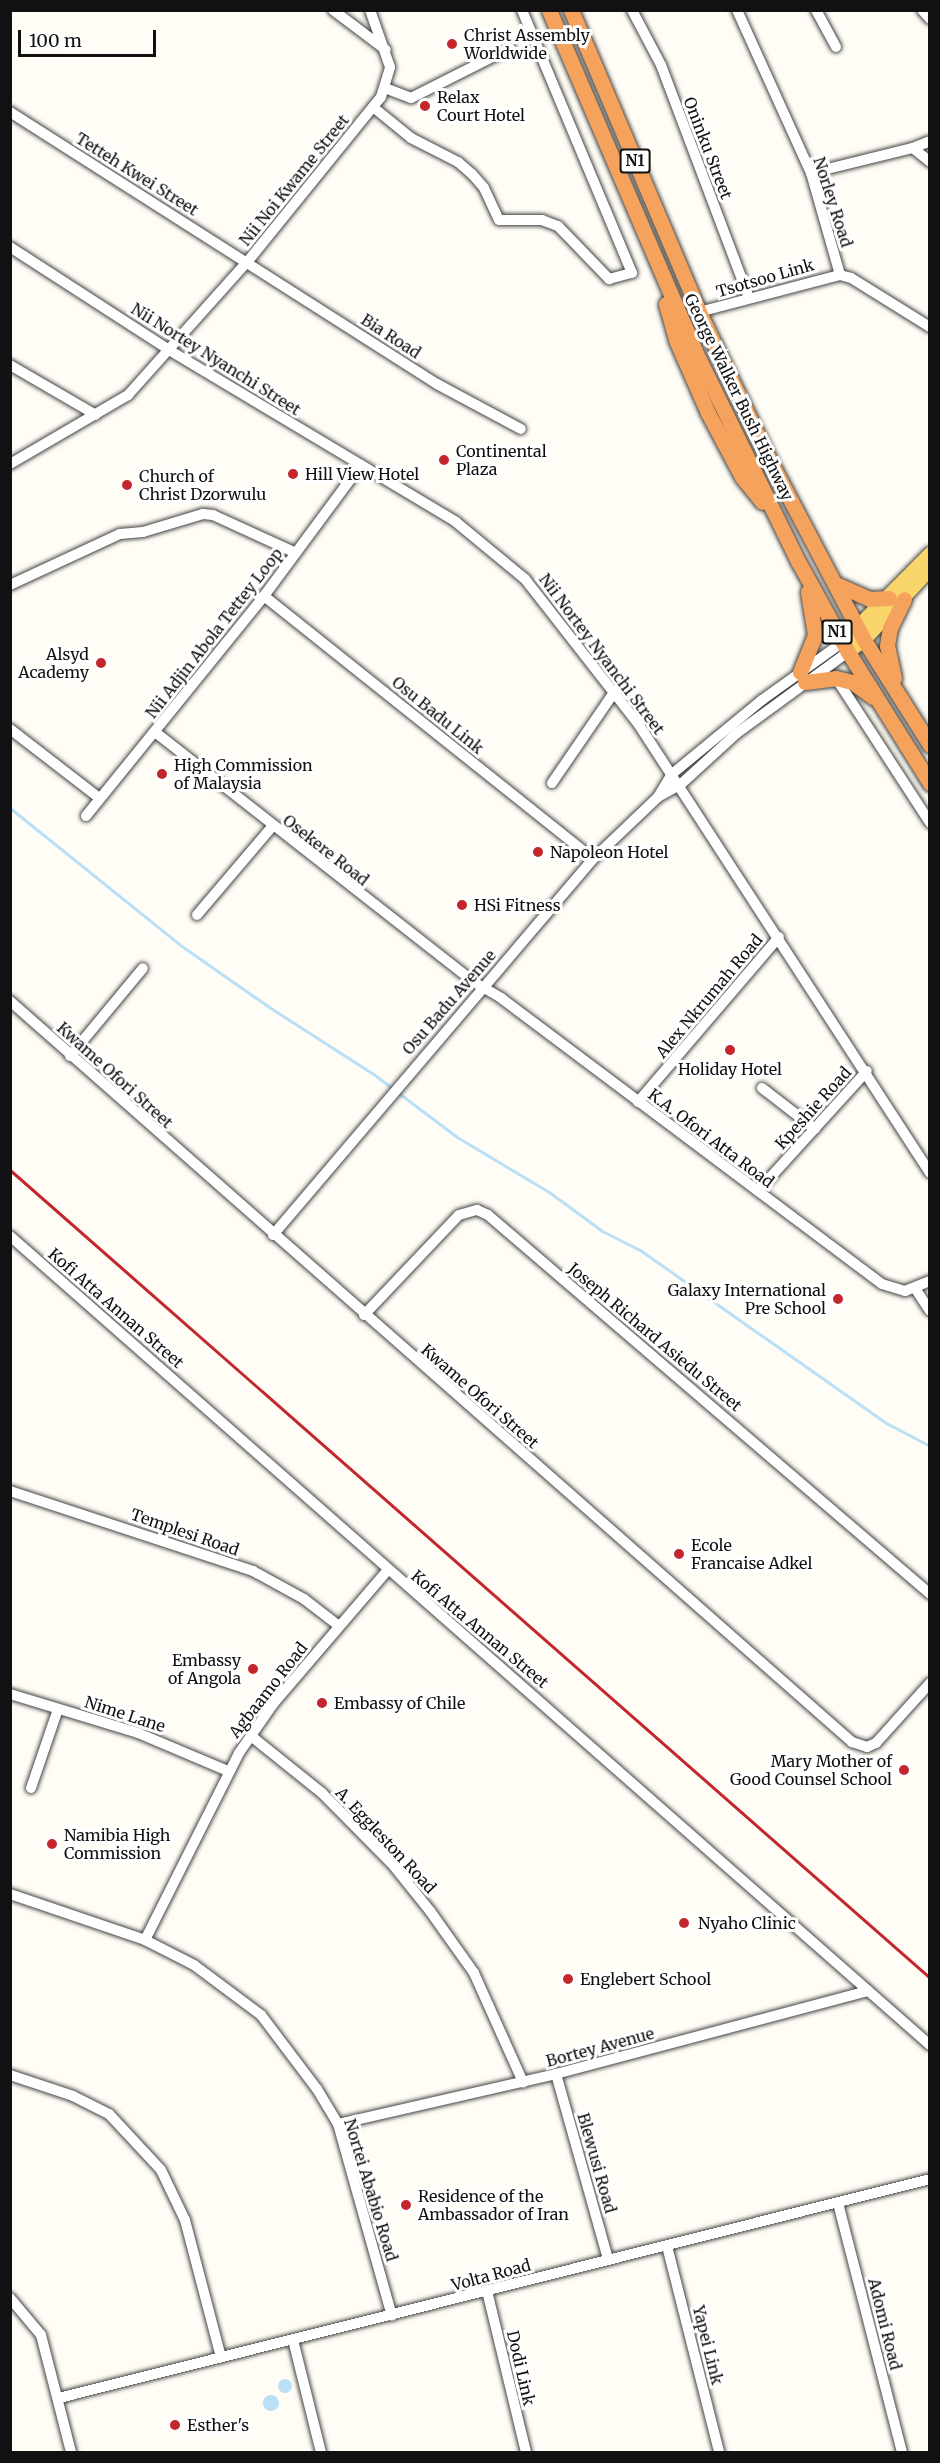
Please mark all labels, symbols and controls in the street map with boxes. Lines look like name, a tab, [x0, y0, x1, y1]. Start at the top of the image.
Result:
scale bar	[21, 18, 159, 56]
place label: Christ Assembly Worldwide	[464, 25, 590, 63]
text: 100 m	[29, 29, 82, 52]
marker: Christ Assembly Worldwide	[445, 37, 459, 51]
place label: Relax Court Hotel	[437, 87, 525, 125]
street label: Oninku Street	[680, 94, 736, 202]
marker: Relax Court Hotel	[418, 99, 432, 113]
street label: Nii Noi Kwame Street	[235, 111, 353, 249]
street label: Tetteh Kwei Street	[72, 129, 202, 219]
road number: N1	[618, 149, 652, 173]
street label: Norley Road	[809, 155, 857, 249]
street label: Tsotsoo Link	[714, 255, 816, 301]
street label: George Walker Bush Highway	[680, 290, 798, 504]
street label: Nii Nortey Nyanchi Street	[128, 299, 304, 419]
street label: Bia Road	[358, 310, 424, 362]
place label: Continental Plaza	[456, 441, 547, 479]
marker: Continental Plaza	[437, 453, 451, 467]
place label: Hill View Hotel	[305, 464, 419, 484]
place label: Church of Christ Dzorwulu	[139, 466, 266, 504]
marker: Hill View Hotel	[286, 467, 300, 481]
marker: Church of Christ Dzorwulu	[120, 478, 134, 492]
street label: Nii Adjin Abola Tettey Loop	[142, 544, 286, 722]
street label: Nii Nortey Nyanchi Street	[535, 570, 669, 738]
road number: N1	[820, 620, 854, 644]
place label: Alsyd Academy	[18, 644, 89, 682]
marker: Alsyd Academy	[94, 656, 108, 670]
street label: Osu Badu Link	[388, 672, 488, 758]
place label: High Commission of Malaysia	[174, 755, 313, 793]
marker: High Commission of Malaysia	[155, 767, 169, 781]
street label: Osekere Road	[279, 810, 373, 890]
place label: Napoleon Hotel	[550, 842, 668, 862]
marker: Napoleon Hotel	[531, 845, 545, 859]
place label: HSi Fitness	[474, 895, 560, 915]
marker: HSi Fitness	[455, 898, 469, 912]
street label: Alex Nkrumah Road	[652, 930, 766, 1062]
street label: Osu Badu Avenue	[398, 946, 500, 1058]
street label: Kwame Ofori Street	[53, 1018, 177, 1132]
marker: Holiday Hotel	[723, 1043, 737, 1057]
place label: Holiday Hotel	[678, 1059, 782, 1079]
street label: Kpeshie Road	[771, 1063, 855, 1153]
street label: K.A. Ofori Atta Road	[644, 1084, 778, 1192]
street label: Kofi Atta Annan Street	[44, 1244, 188, 1372]
street label: Joseph Richard Asiedu Street	[564, 1259, 746, 1415]
place label: Galaxy International Pre School	[668, 1280, 826, 1318]
marker: Galaxy International Pre School	[831, 1292, 845, 1306]
street label: Kwame Ofori Street	[417, 1340, 543, 1452]
street label: Templesi Road	[128, 1505, 242, 1559]
place label: Ecole Francaise Adkel	[691, 1535, 812, 1573]
marker: Ecole Francaise Adkel	[672, 1547, 686, 1561]
street label: Kofi Atta Annan Street	[408, 1566, 552, 1692]
street label: Agbaamo Road	[225, 1639, 311, 1741]
place label: Embassy of Angola	[168, 1650, 241, 1688]
marker: Embassy of Angola	[246, 1662, 260, 1676]
street label: Nime Lane	[82, 1692, 168, 1736]
place label: Embassy of Chile	[334, 1693, 465, 1713]
marker: Embassy of Chile	[315, 1696, 329, 1710]
place label: Mary Mother of Good Counsel School	[730, 1751, 892, 1789]
marker: Mary Mother of Good Counsel School	[897, 1763, 911, 1777]
street label: A. Eggleston Road	[332, 1783, 440, 1897]
place label: Namibia High Commission	[64, 1825, 170, 1863]
marker: Namibia High Commission	[45, 1837, 59, 1851]
place label: Nyaho Clinic	[698, 1913, 796, 1933]
marker: Nyaho Clinic	[675, 1914, 693, 1932]
place label: Englebert School	[580, 1969, 711, 1989]
marker: Englebert School	[561, 1972, 575, 1986]
street label: Bortey Avenue	[544, 2023, 656, 2071]
street label: Blewusi Road	[574, 2111, 620, 2215]
street label: Nortei Ababio Road	[340, 2116, 402, 2264]
place label: Residence of the Ambassador of Iran	[418, 2186, 569, 2224]
marker: Residence of the Ambassador of Iran	[399, 2198, 413, 2212]
street label: Volta Road	[449, 2255, 533, 2295]
street label: Adomi Road	[864, 2276, 906, 2372]
street label: Yapei Link	[689, 2303, 727, 2387]
street label: Dodi Link	[503, 2329, 539, 2407]
place label: Esther's	[187, 2415, 249, 2435]
marker: Esther's	[168, 2418, 182, 2432]

